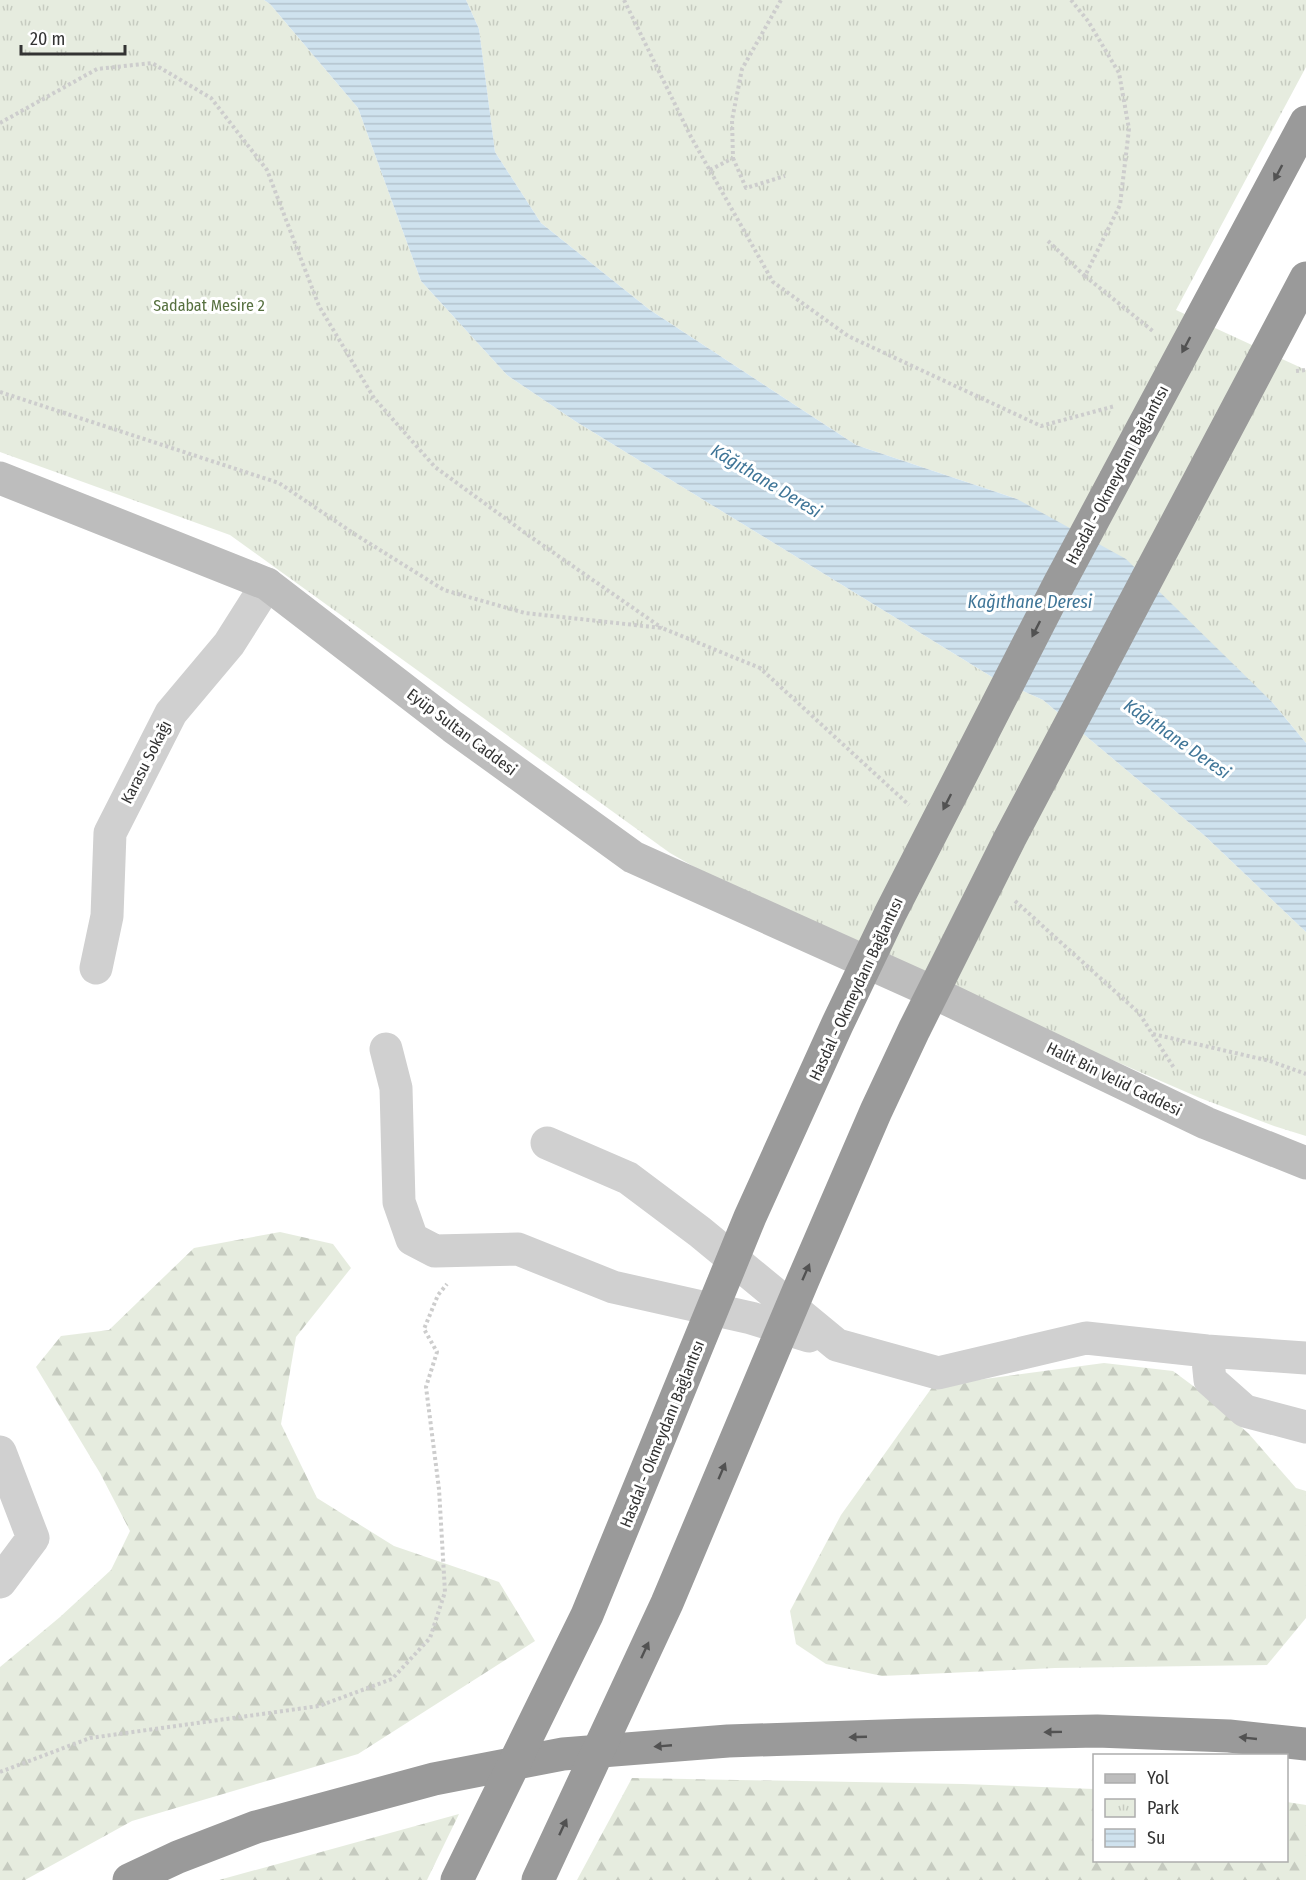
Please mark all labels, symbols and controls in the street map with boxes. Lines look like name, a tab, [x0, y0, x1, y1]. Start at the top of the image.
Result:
scale bar	[21, 18, 124, 56]
text: 20 m	[30, 28, 65, 50]
one-way arrow	[1273, 165, 1283, 182]
park label: Sadabat Mesire 2	[153, 296, 265, 315]
one-way arrow	[1181, 337, 1191, 354]
street label: Hasdal - Okmeydanı Bağlantısı	[1062, 382, 1172, 568]
water label: Kâğıthane Deresi	[707, 439, 826, 523]
water label: Kağıthane Deresi	[968, 591, 1093, 613]
one-way arrow	[1031, 621, 1041, 638]
street label: Eyüp Sultan Caddesi	[403, 685, 521, 779]
water label: Kâğıthane Deresi	[1120, 694, 1235, 784]
street label: Karasu Sokağı	[117, 717, 175, 807]
one-way arrow	[942, 794, 952, 811]
street label: Hasdal - Okmeydanı Bağlantısı	[805, 894, 907, 1084]
street label: Halit Bin Velid Caddesi	[1044, 1038, 1184, 1120]
one-way arrow	[802, 1263, 811, 1281]
street label: Hasdal - Okmeydanı Bağlantısı	[616, 1338, 708, 1530]
one-way arrow	[718, 1462, 727, 1480]
one-way arrow	[640, 1641, 650, 1659]
one-way arrow	[1044, 1727, 1063, 1737]
one-way arrow	[849, 1732, 868, 1741]
one-way arrow	[1238, 1733, 1257, 1743]
one-way arrow	[654, 1742, 673, 1751]
legend	[1093, 1754, 1288, 1862]
text: Yol	[1147, 1767, 1169, 1789]
text: Park	[1147, 1797, 1180, 1819]
one-way arrow	[559, 1819, 568, 1836]
text: Su	[1147, 1827, 1165, 1849]

